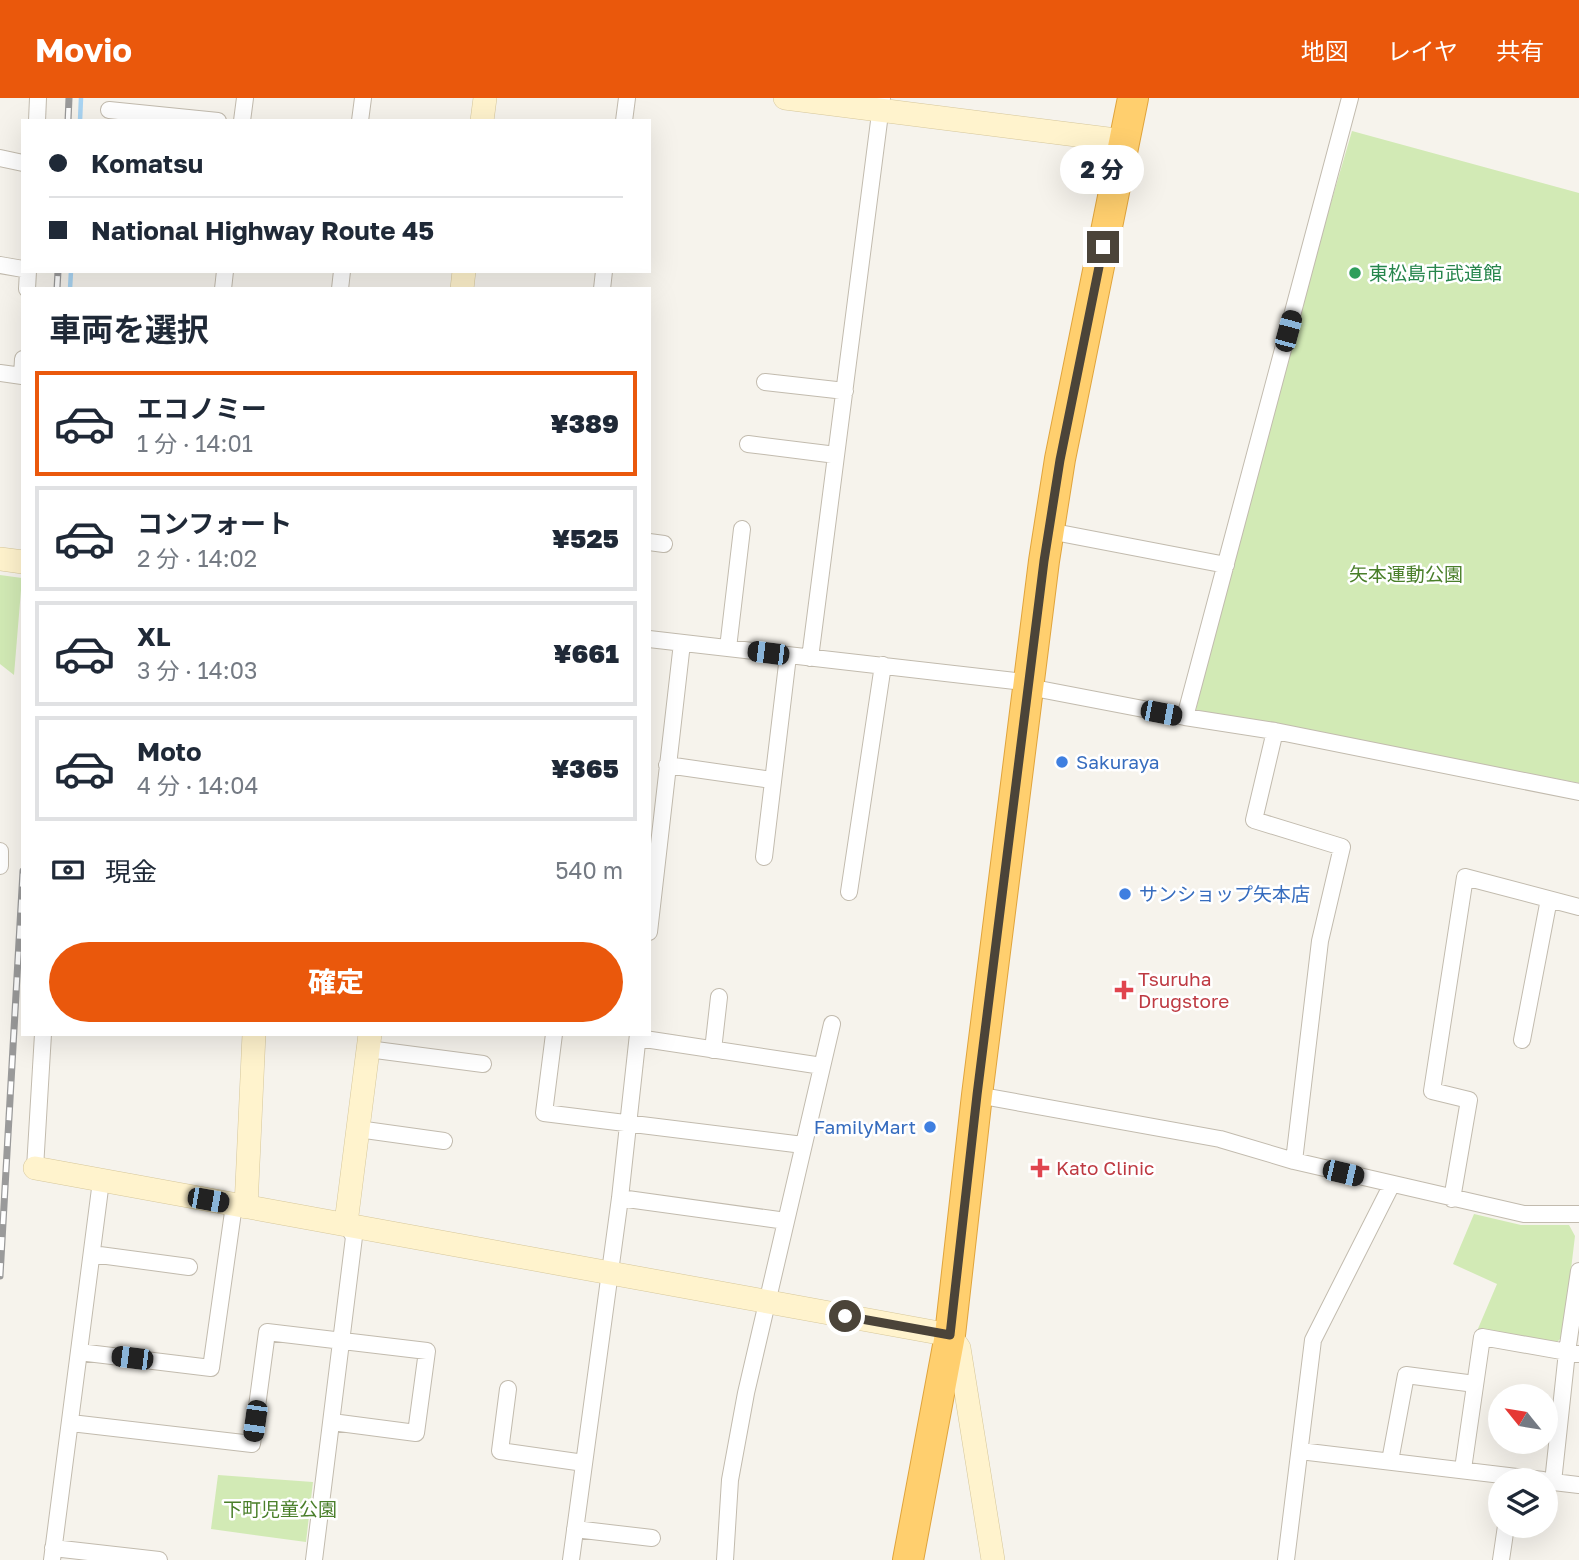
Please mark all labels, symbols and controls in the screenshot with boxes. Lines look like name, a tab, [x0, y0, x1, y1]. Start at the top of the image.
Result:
text: Movio	[35, 30, 132, 69]
text: 地図	[1301, 36, 1349, 65]
text: レイヤ	[1387, 36, 1458, 65]
text: 共有	[1496, 36, 1544, 65]
callout: 2 分	[1061, 145, 1145, 194]
text: Komatsu	[91, 148, 203, 179]
text: 2 分	[1080, 155, 1124, 183]
text: National Highway Route 45	[91, 215, 434, 246]
route end	[1087, 231, 1119, 263]
place label: 東松島市武道館	[1369, 261, 1502, 284]
marker: 東松島市武道館	[1347, 265, 1363, 281]
car	[1273, 308, 1304, 354]
text: 車両を選択	[49, 310, 209, 348]
icon: car	[53, 392, 116, 455]
text: エコノミー	[137, 393, 267, 424]
text: ¥389	[550, 408, 619, 439]
text: 1 分 · 14:01	[137, 429, 253, 457]
icon: car	[53, 507, 116, 570]
text: コンフォート	[137, 508, 292, 539]
text: ¥525	[552, 523, 619, 554]
text: 2 分 · 14:02	[137, 544, 257, 572]
park label: 矢本運動公園	[1349, 562, 1463, 585]
text: XL	[137, 621, 171, 652]
icon: car	[53, 622, 116, 685]
text: ¥661	[553, 638, 619, 669]
car	[746, 640, 791, 666]
text: 3 分 · 14:03	[137, 656, 257, 684]
car	[1139, 699, 1184, 727]
text: Moto	[137, 736, 202, 767]
icon: car	[53, 737, 116, 800]
place label: Sakuraya	[1076, 750, 1160, 773]
text: ¥365	[551, 753, 619, 784]
marker: Sakuraya	[1054, 754, 1070, 770]
text: 4 分 · 14:04	[137, 771, 259, 799]
icon: cash	[49, 851, 87, 889]
text: 現金	[105, 856, 157, 887]
text: 540 m	[555, 856, 623, 884]
place label: サンショップ矢本店	[1139, 882, 1310, 905]
marker: サンショップ矢本店	[1117, 886, 1133, 902]
button: 確定	[49, 942, 623, 1022]
place label: Tsuruha Drugstore	[1138, 967, 1229, 1012]
marker: Tsuruha Drugstore	[1116, 982, 1132, 998]
place label: FamilyMart	[814, 1115, 916, 1138]
marker: FamilyMart	[922, 1119, 938, 1135]
place label: Kato Clinic	[1056, 1156, 1154, 1179]
marker: Kato Clinic	[1030, 1158, 1050, 1178]
car	[1321, 1158, 1366, 1188]
car	[186, 1186, 231, 1214]
route start	[829, 1300, 861, 1332]
car	[110, 1345, 155, 1371]
north arrow	[1488, 1384, 1558, 1454]
map controls	[1488, 1384, 1558, 1538]
car	[242, 1399, 269, 1443]
button: layers	[1488, 1468, 1558, 1538]
park label: 下町児童公園	[223, 1497, 337, 1520]

